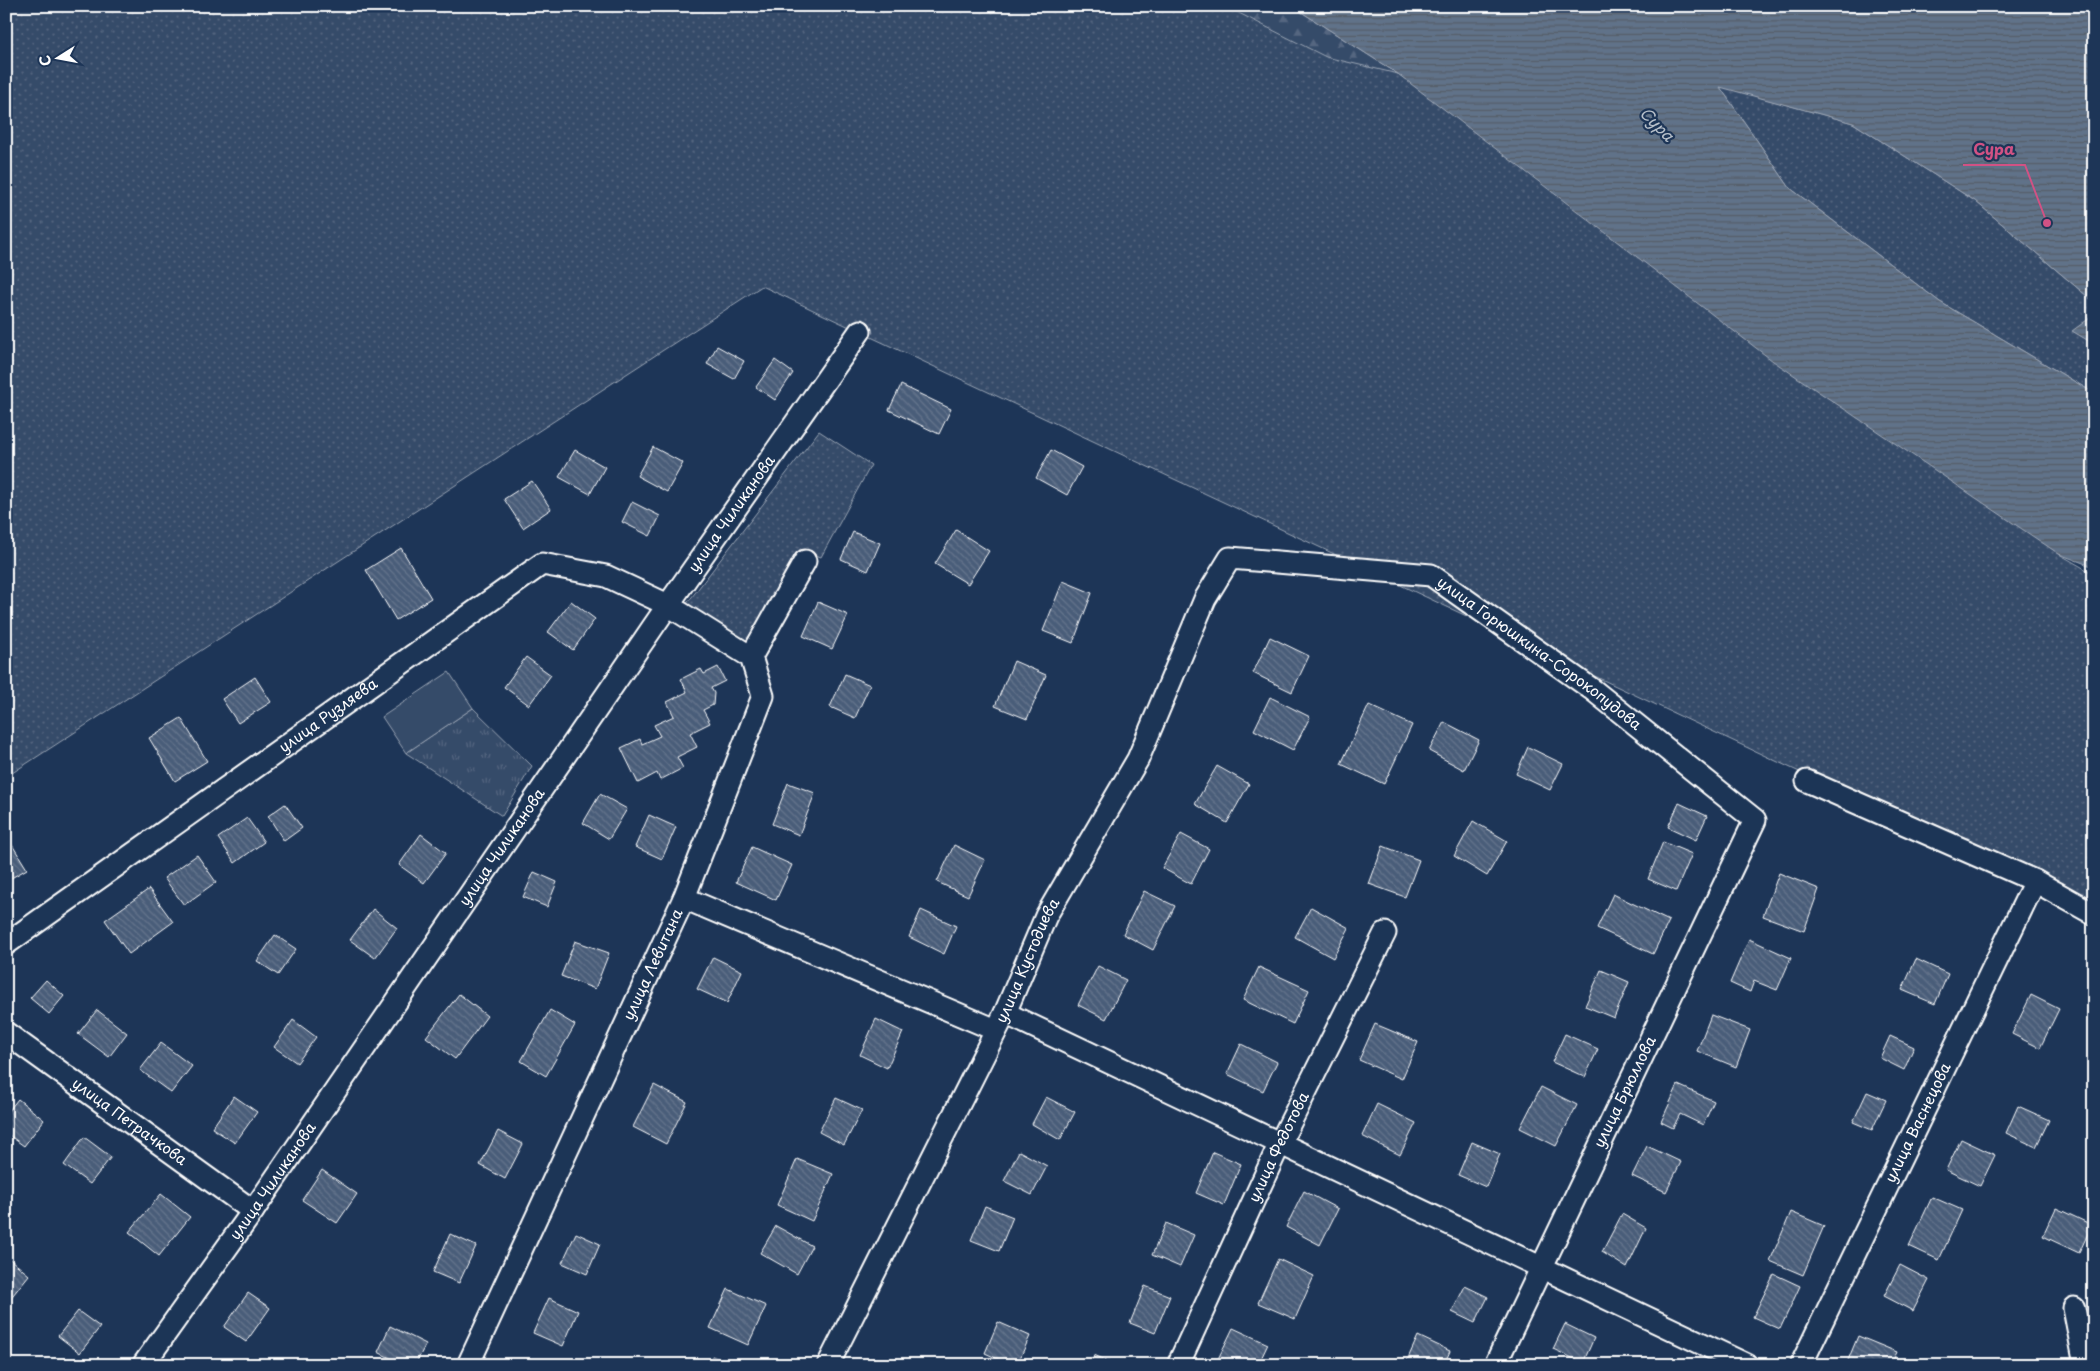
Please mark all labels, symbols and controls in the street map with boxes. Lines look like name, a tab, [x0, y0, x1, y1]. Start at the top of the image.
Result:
north arrow	[32, 32, 82, 82]
text: С	[33, 53, 56, 68]
water label: Сура	[1635, 101, 1681, 147]
callout: Сура	[1963, 134, 2025, 165]
text: Сура	[1973, 136, 2015, 160]
street label: улица Чиликанова	[681, 449, 780, 576]
street label: улица Горюшкина-Сорокопудова	[1433, 570, 1648, 735]
street label: улица Рузляева	[273, 671, 382, 757]
street label: улица Чиликанова	[452, 782, 550, 910]
street label: улица Кустодиева	[989, 893, 1065, 1027]
street label: улица Левитана	[616, 904, 688, 1024]
street label: улица Брюллова	[1587, 1031, 1661, 1151]
street label: улица Васнецова	[1878, 1058, 1956, 1186]
street label: улица Петрачкова	[68, 1071, 193, 1170]
street label: улица Федотова	[1241, 1087, 1314, 1206]
street label: улица Чиликанова	[223, 1116, 321, 1244]

